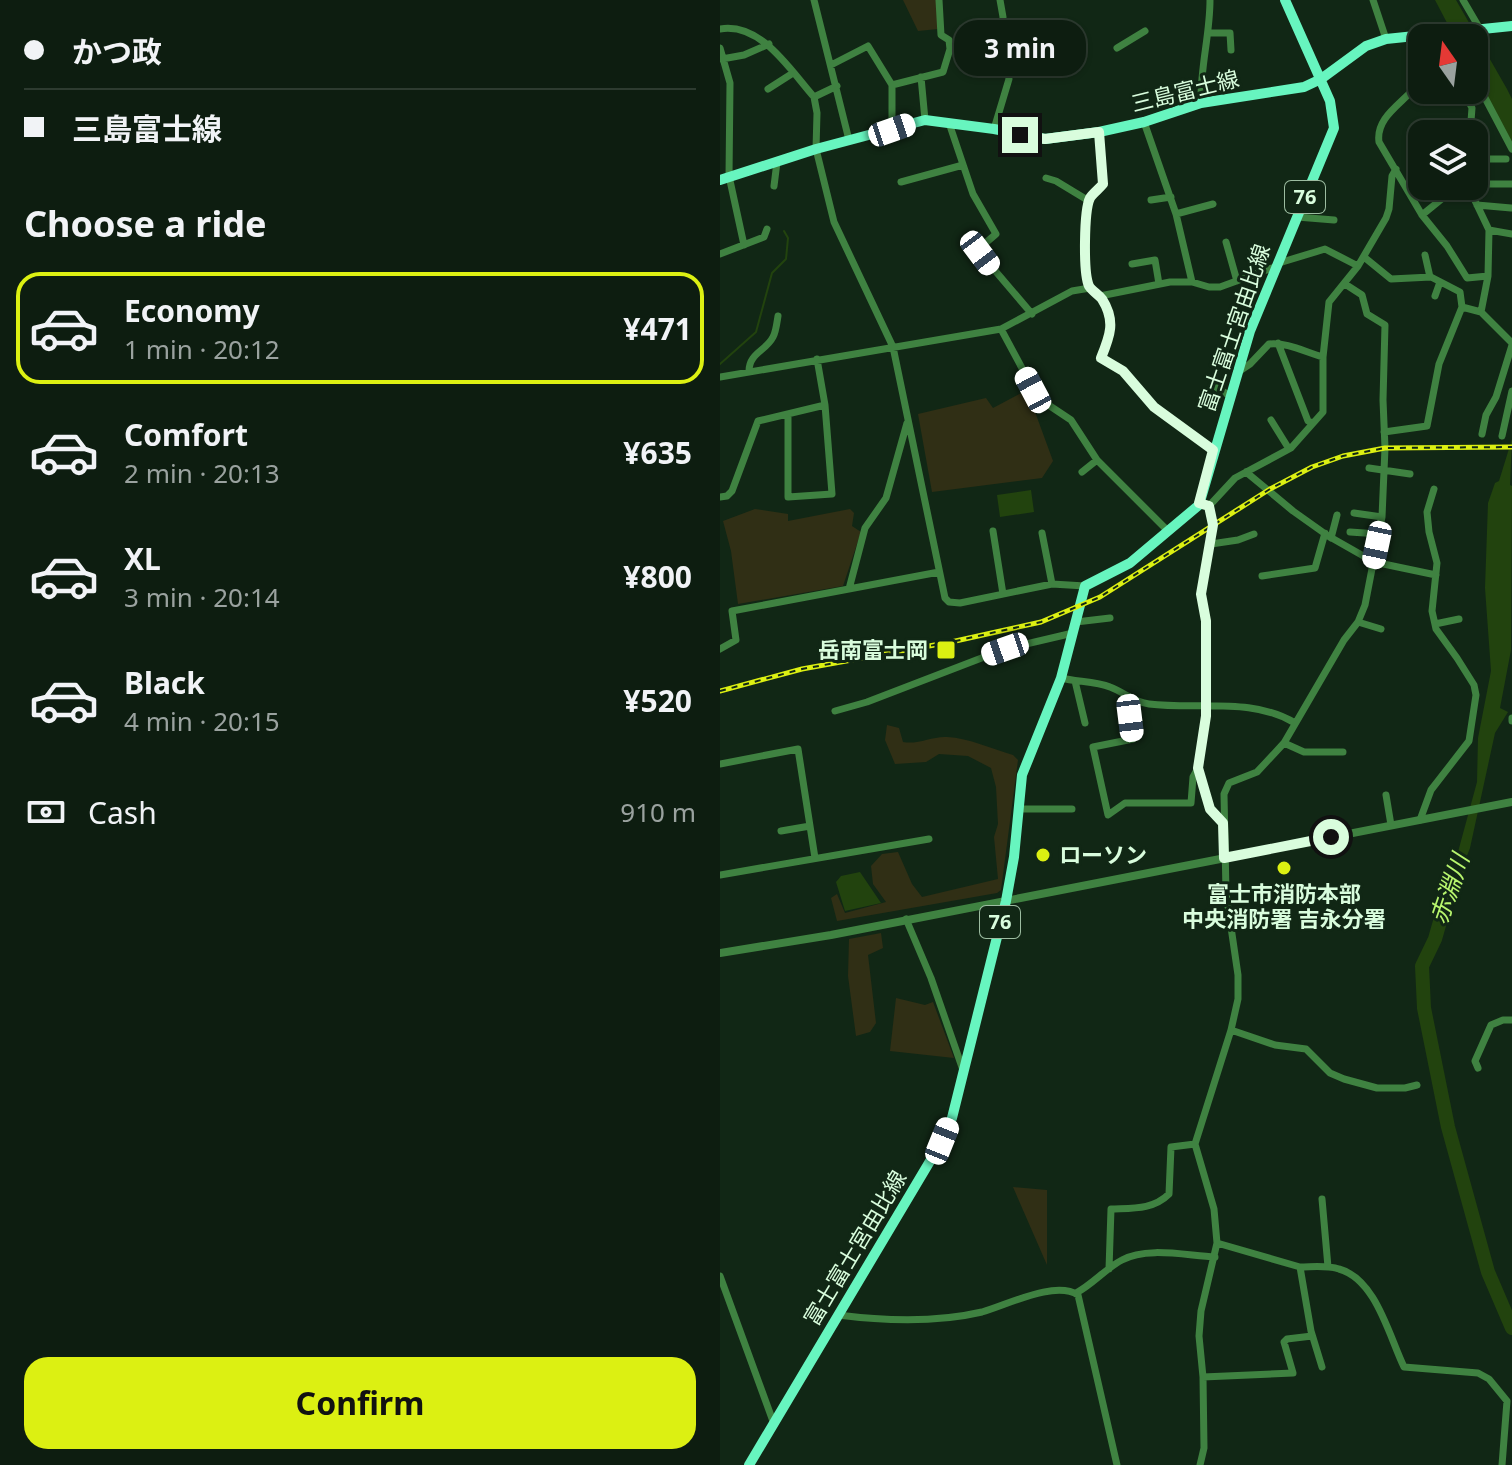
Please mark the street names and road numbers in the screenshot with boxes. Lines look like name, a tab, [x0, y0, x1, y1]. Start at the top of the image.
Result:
street label: 三島富士線	[1128, 62, 1242, 118]
road number: 76	[1285, 181, 1325, 213]
street label: 富士富士宮由比線	[1190, 240, 1276, 416]
road number: 76	[980, 906, 1020, 938]
street label: 富士富士宮由比線	[796, 1164, 912, 1331]

